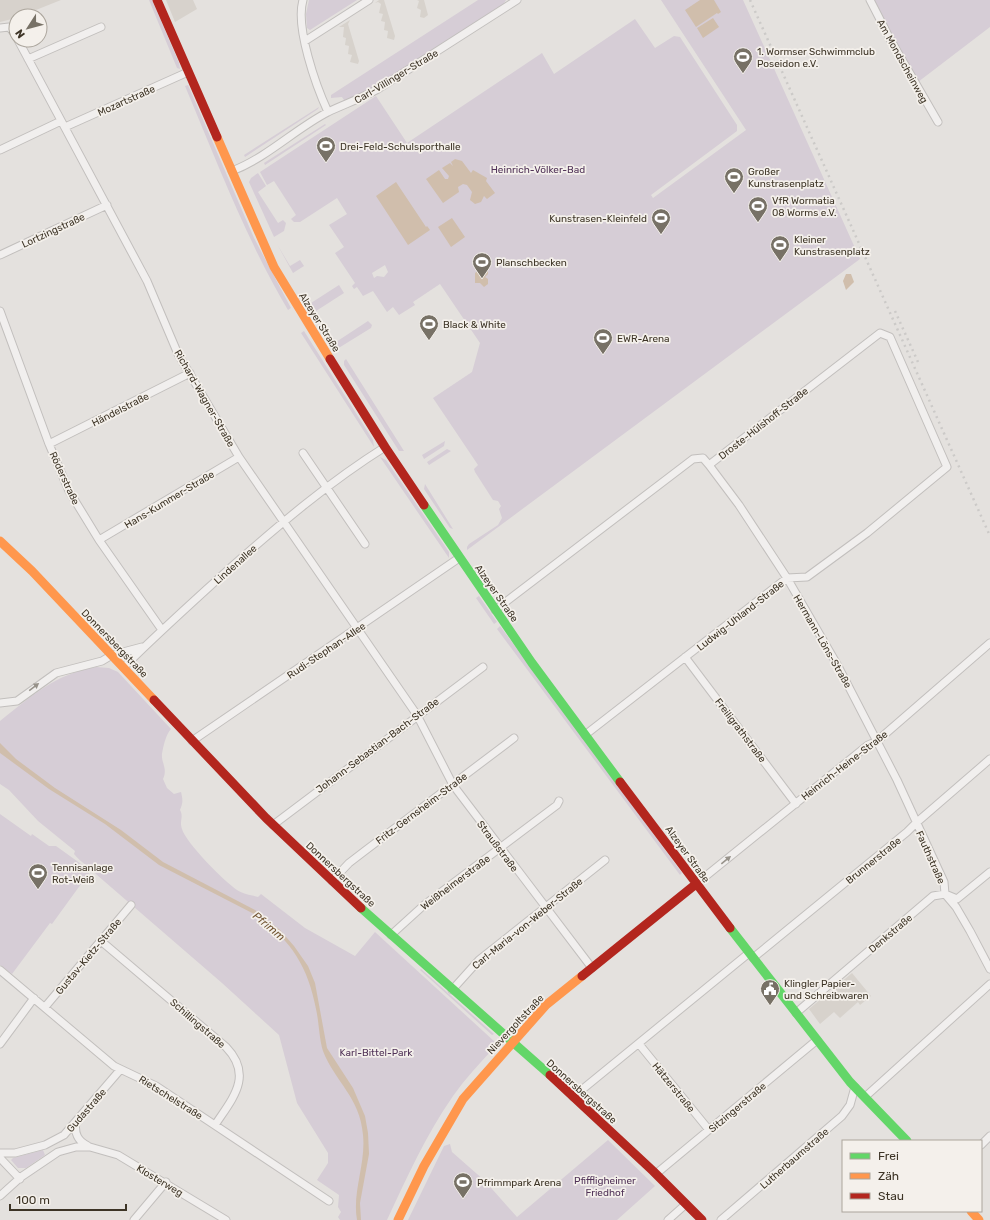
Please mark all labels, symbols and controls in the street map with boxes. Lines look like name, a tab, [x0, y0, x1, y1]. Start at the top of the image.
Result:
north arrow	[8, 8, 48, 48]
street label: Am Mondscheinweg	[874, 18, 930, 105]
text: N	[13, 26, 28, 41]
sports icon: 1. Wormser Schwimmclub Poseidon e.V.	[732, 46, 754, 74]
place label: 1. Wormser Schwimmclub Poseidon e.V.	[757, 46, 875, 70]
street label: Carl-Villinger-Straße	[352, 47, 441, 107]
street label: Mozartstraße	[96, 83, 157, 119]
sports icon: Drei-Feld-Schulsporthalle	[315, 135, 337, 163]
place label: Drei-Feld-Schulsporthalle	[340, 141, 461, 153]
park label: Heinrich-Völker-Bad	[491, 164, 585, 176]
sports icon: Großer Kunstrasenplatz	[723, 166, 745, 194]
place label: Großer Kunstrasenplatz	[748, 166, 824, 190]
sports icon: VfR Wormatia 08 Worms e.V.	[747, 195, 769, 223]
place label: VfR Wormatia 08 Worms e.V.	[772, 195, 837, 219]
sports icon: Kunstrasen-Kleinfeld	[650, 207, 672, 235]
street label: Lortzingstraße	[20, 211, 87, 251]
place label: Kunstrasen-Kleinfeld	[549, 213, 647, 225]
sports icon: Kleiner Kunstrasenplatz	[769, 234, 791, 262]
place label: Kleiner Kunstrasenplatz	[794, 234, 870, 258]
sports icon: Planschbecken	[471, 251, 493, 279]
place label: Planschbecken	[496, 257, 567, 269]
street label: Alzeyer Straße	[296, 291, 342, 355]
sports icon: Black & White	[418, 313, 440, 341]
place label: Black & White	[443, 319, 506, 331]
sports icon: EWR-Arena	[592, 327, 614, 355]
place label: EWR-Arena	[617, 333, 670, 345]
street label: Richard-Wagner-Straße	[171, 348, 237, 450]
street label: Droste-Hülshoff-Straße	[716, 385, 811, 462]
street label: Händelstraße	[90, 390, 151, 429]
street label: Röderstraße	[47, 450, 82, 507]
street label: Hans-Kummer-Straße	[122, 468, 217, 531]
street label: Lindenallee	[212, 542, 260, 587]
street label: Alzeyer Straße	[472, 563, 521, 625]
street label: Ludwig-Uhland-Straße	[695, 578, 787, 654]
street label: Hermann-Löns-Straße	[791, 593, 854, 691]
street label: Donnersbergstraße	[79, 607, 150, 681]
street label: Rudi-Stephan-Allee	[285, 620, 369, 682]
one-way arrow	[29, 684, 39, 692]
street label: Johann-Sebastian-Bach-Straße	[314, 695, 442, 796]
street label: Freiligrathstraße	[712, 696, 768, 765]
street label: Heinrich-Heine-Straße	[799, 728, 890, 803]
street label: Fritz-Gernsheim-Straße	[374, 770, 470, 847]
street label: Straußstraße	[474, 819, 521, 875]
street label: Alzeyer Straße	[663, 824, 712, 886]
street label: Fauthstraße	[913, 829, 947, 886]
street label: Brunnerstraße	[844, 835, 904, 887]
street label: Donnersbergstraße	[303, 840, 378, 910]
street label: Weißheimerstraße	[419, 853, 493, 913]
one-way arrow	[721, 856, 732, 864]
sports icon: Tennisanlage Rot-Weiß	[27, 862, 49, 890]
place label: Tennisanlage Rot-Weiß	[52, 862, 114, 886]
street label: Carl-Maria-von-Weber-Straße	[470, 875, 586, 972]
water label: Pfrimm	[250, 909, 287, 944]
street label: Denkstraße	[866, 912, 915, 956]
street label: Gustav-Kietz-Straße	[53, 916, 124, 997]
public building icon: Klingler Papier- und Schreibwaren	[759, 978, 781, 1006]
place label: Klingler Papier- und Schreibwaren	[784, 978, 869, 1002]
street label: Nievergoltstraße	[485, 992, 547, 1057]
street label: Schillingstraße	[167, 996, 228, 1051]
park label: Karl-Bittel-Park	[340, 1047, 413, 1059]
street label: Donnersbergstraße	[544, 1057, 619, 1127]
street label: Hätzerstraße	[649, 1060, 697, 1115]
street label: Rietschelstraße	[136, 1073, 205, 1122]
street label: Sitzingerstraße	[707, 1080, 769, 1135]
street label: Gudastraße	[65, 1086, 109, 1135]
street label: Lutherbaumstraße	[758, 1125, 832, 1192]
legend	[842, 1140, 982, 1212]
text: Frei	[878, 1149, 899, 1163]
street label: Klosterweg	[134, 1162, 185, 1199]
text: Zäh	[878, 1169, 899, 1183]
sports icon: Pfrimmpark Arena	[452, 1171, 474, 1199]
park label: Pfiffligheimer Friedhof	[574, 1175, 636, 1199]
place label: Pfrimmpark Arena	[477, 1177, 561, 1189]
scale bar	[10, 1186, 126, 1212]
text: Stau	[878, 1189, 904, 1203]
text: 100 m	[16, 1193, 50, 1207]

